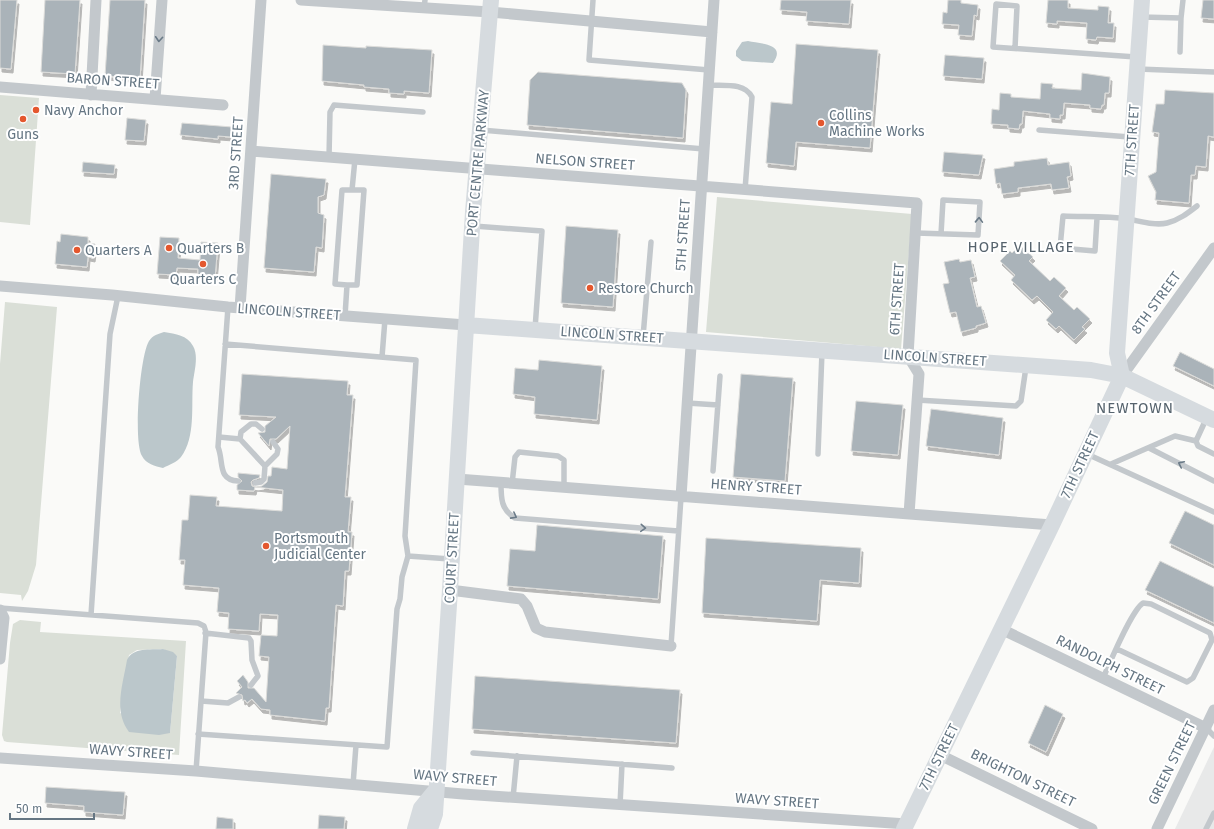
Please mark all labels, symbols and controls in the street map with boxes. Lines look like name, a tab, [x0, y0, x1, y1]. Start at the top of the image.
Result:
one-way arrow	[155, 36, 164, 42]
street label: BARON STREET	[66, 69, 161, 93]
street label: PORT CENTRE PARKWAY	[463, 89, 493, 237]
place label: Navy Anchor	[44, 102, 124, 119]
street label: 7TH STREET	[1121, 103, 1143, 176]
marker: Navy Anchor	[31, 105, 41, 115]
place label: Collins Machine Works	[829, 107, 925, 140]
marker: Guns	[18, 114, 28, 124]
street label: 3RD STREET	[225, 115, 247, 190]
marker: Collins Machine Works	[816, 118, 826, 128]
place label: Guns	[7, 126, 39, 143]
street label: NELSON STREET	[535, 150, 636, 174]
street label: 5TH STREET	[672, 198, 694, 272]
one-way arrow	[975, 217, 983, 223]
district label: HOPE VILLAGE	[968, 238, 1074, 256]
place label: Quarters B	[177, 240, 244, 257]
place label: Quarters A	[85, 242, 152, 259]
marker: Quarters B	[164, 243, 174, 253]
marker: Quarters A	[72, 245, 82, 255]
marker: Quarters C	[198, 259, 208, 269]
street label: 6TH STREET	[886, 261, 908, 336]
street label: 8TH STREET	[1128, 268, 1185, 338]
place label: Quarters C	[170, 271, 236, 288]
place label: Restore Church	[598, 280, 694, 297]
marker: Restore Church	[585, 283, 595, 293]
street label: LINCOLN STREET	[237, 300, 342, 324]
street label: LINCOLN STREET	[560, 323, 665, 347]
street label: LINCOLN STREET	[883, 346, 988, 370]
district label: NEWTOWN	[1096, 399, 1174, 417]
street label: 7TH STREET	[1057, 428, 1103, 501]
one-way arrow	[1178, 461, 1186, 469]
street label: HENRY STREET	[710, 475, 803, 499]
street label: COURT STREET	[441, 511, 463, 604]
one-way arrow	[510, 511, 517, 519]
one-way arrow	[640, 524, 646, 533]
place label: Portsmouth Judicial Center	[274, 530, 367, 563]
marker: Portsmouth Judicial Center	[261, 541, 271, 551]
street label: RANDOLPH STREET	[1053, 631, 1168, 699]
street label: GREEN STREET	[1144, 718, 1200, 808]
street label: 7TH STREET	[916, 720, 963, 793]
street label: WAVY STREET	[89, 741, 174, 763]
street label: BRIGHTON STREET	[968, 745, 1079, 811]
street label: WAVY STREET	[412, 766, 498, 790]
street label: WAVY STREET	[735, 790, 820, 812]
scale bar	[10, 795, 94, 821]
text: 50 m	[16, 802, 42, 816]

